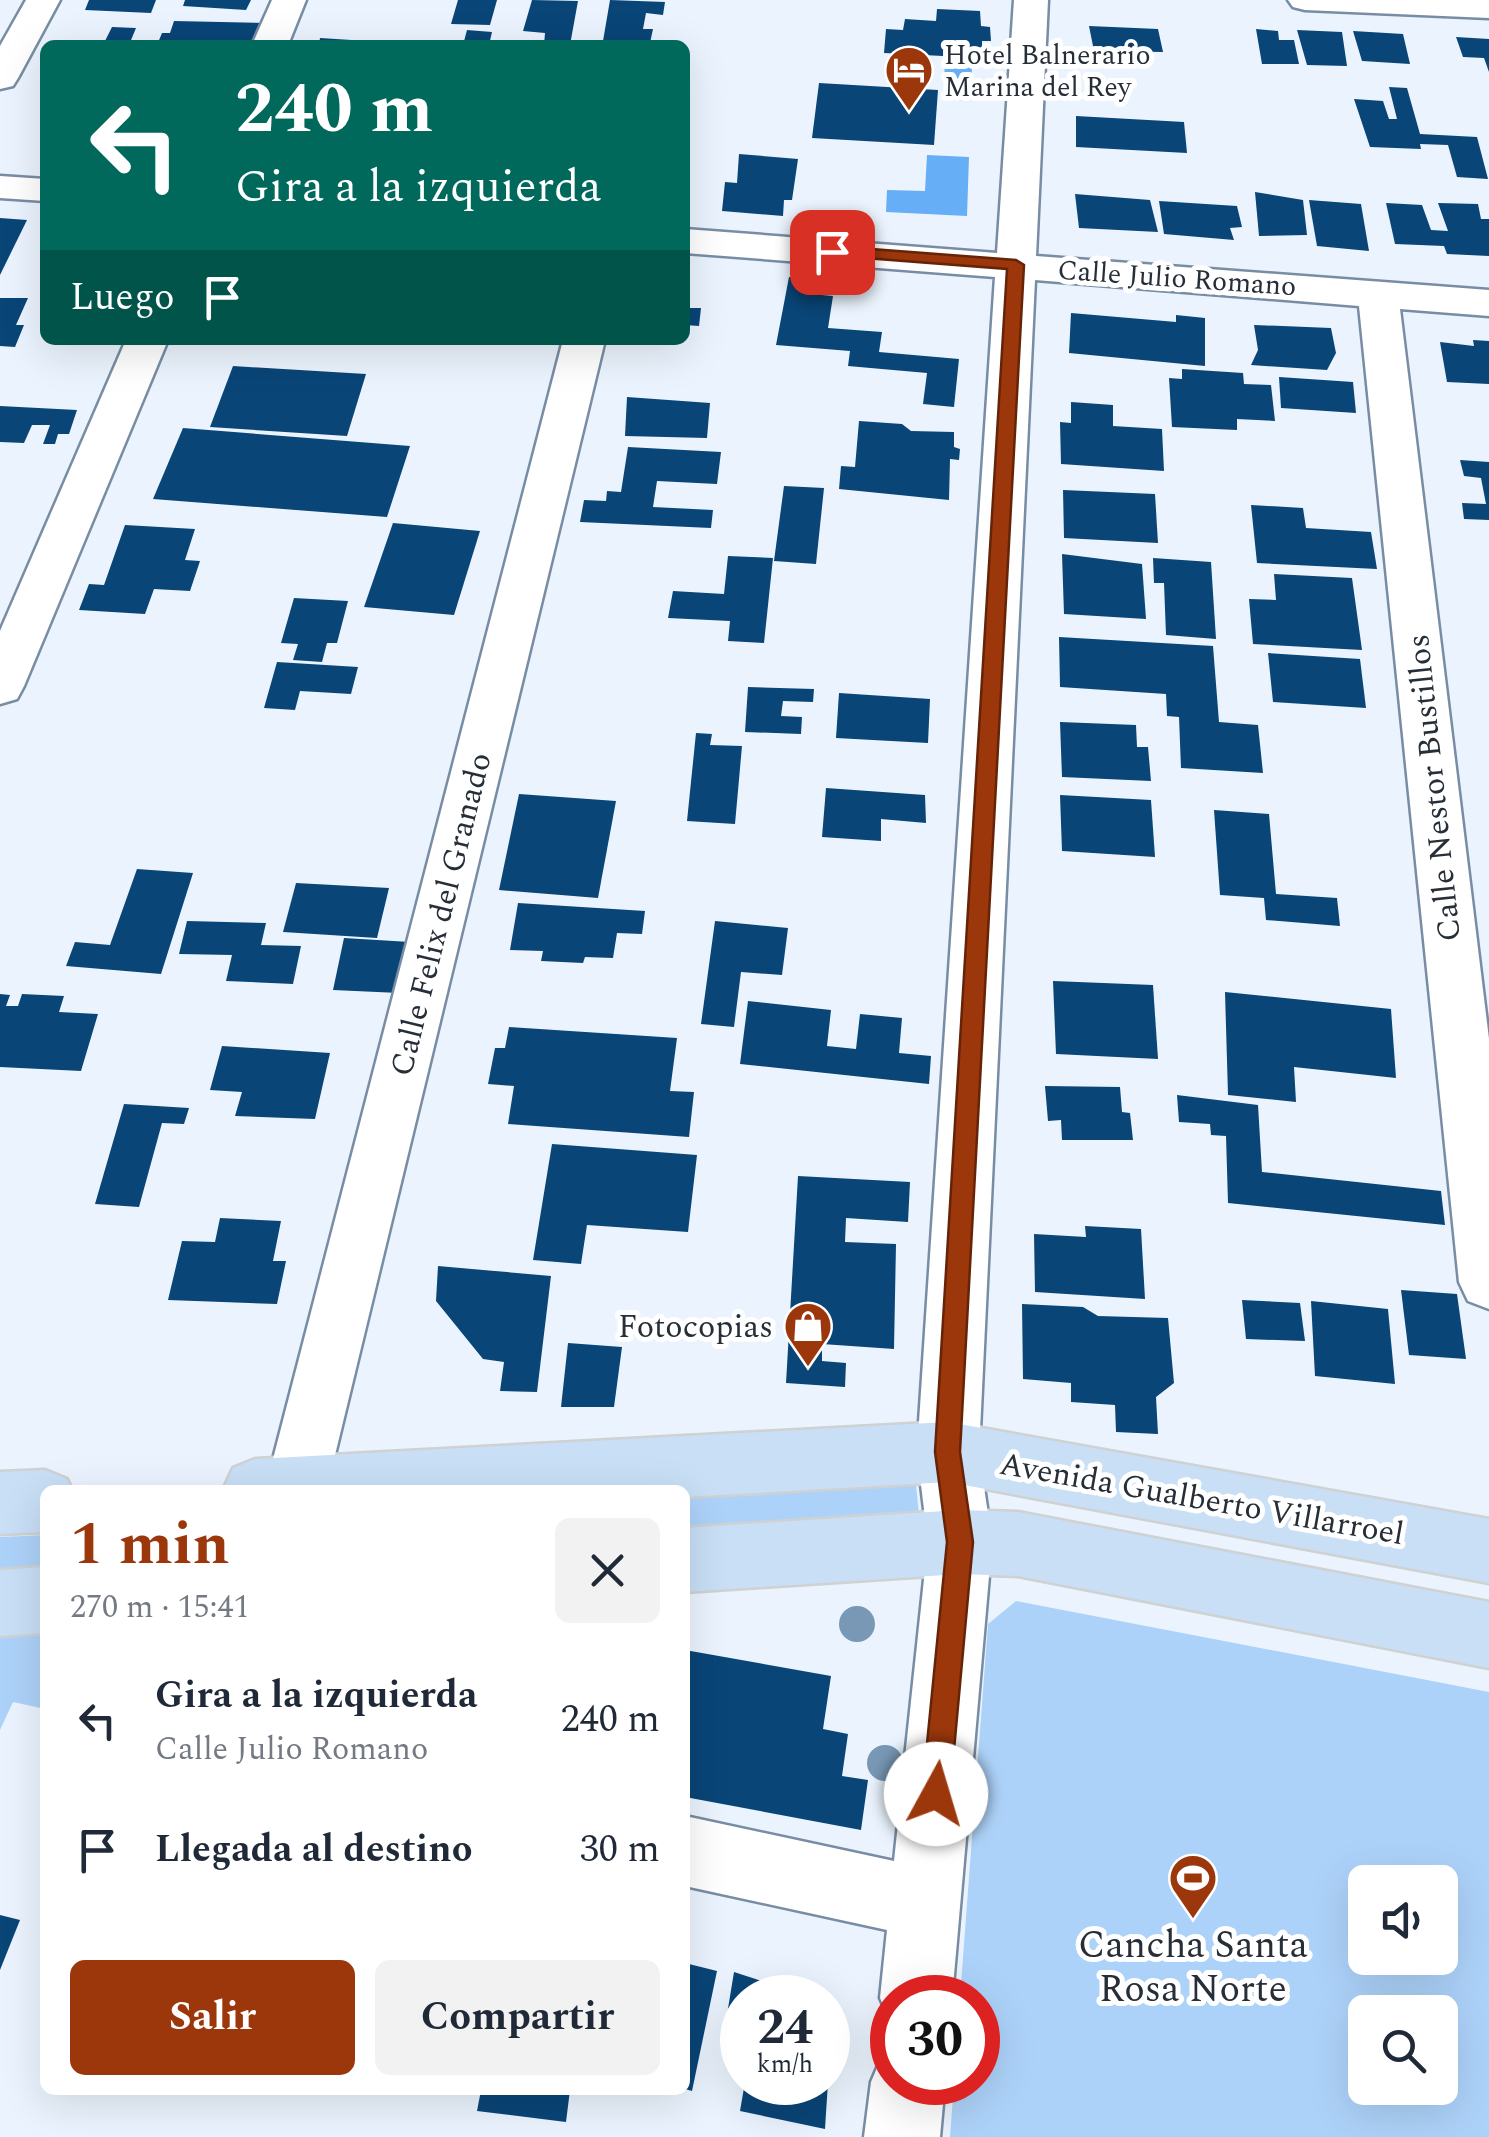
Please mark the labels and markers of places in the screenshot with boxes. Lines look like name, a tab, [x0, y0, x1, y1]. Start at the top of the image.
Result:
place label: Hotel Balnerario Marina del Rey	[944, 34, 1151, 109]
hotel icon: Hotel Balnerario Marina del Rey	[883, 44, 935, 112]
pin	[790, 210, 875, 295]
shop icon: Fotocopias	[782, 1300, 834, 1368]
place label: Fotocopias	[618, 1303, 773, 1352]
sports icon: Cancha Santa Rosa Norte	[1167, 1852, 1219, 1920]
place label: Cancha Santa Rosa Norte	[1078, 1917, 1308, 2019]

